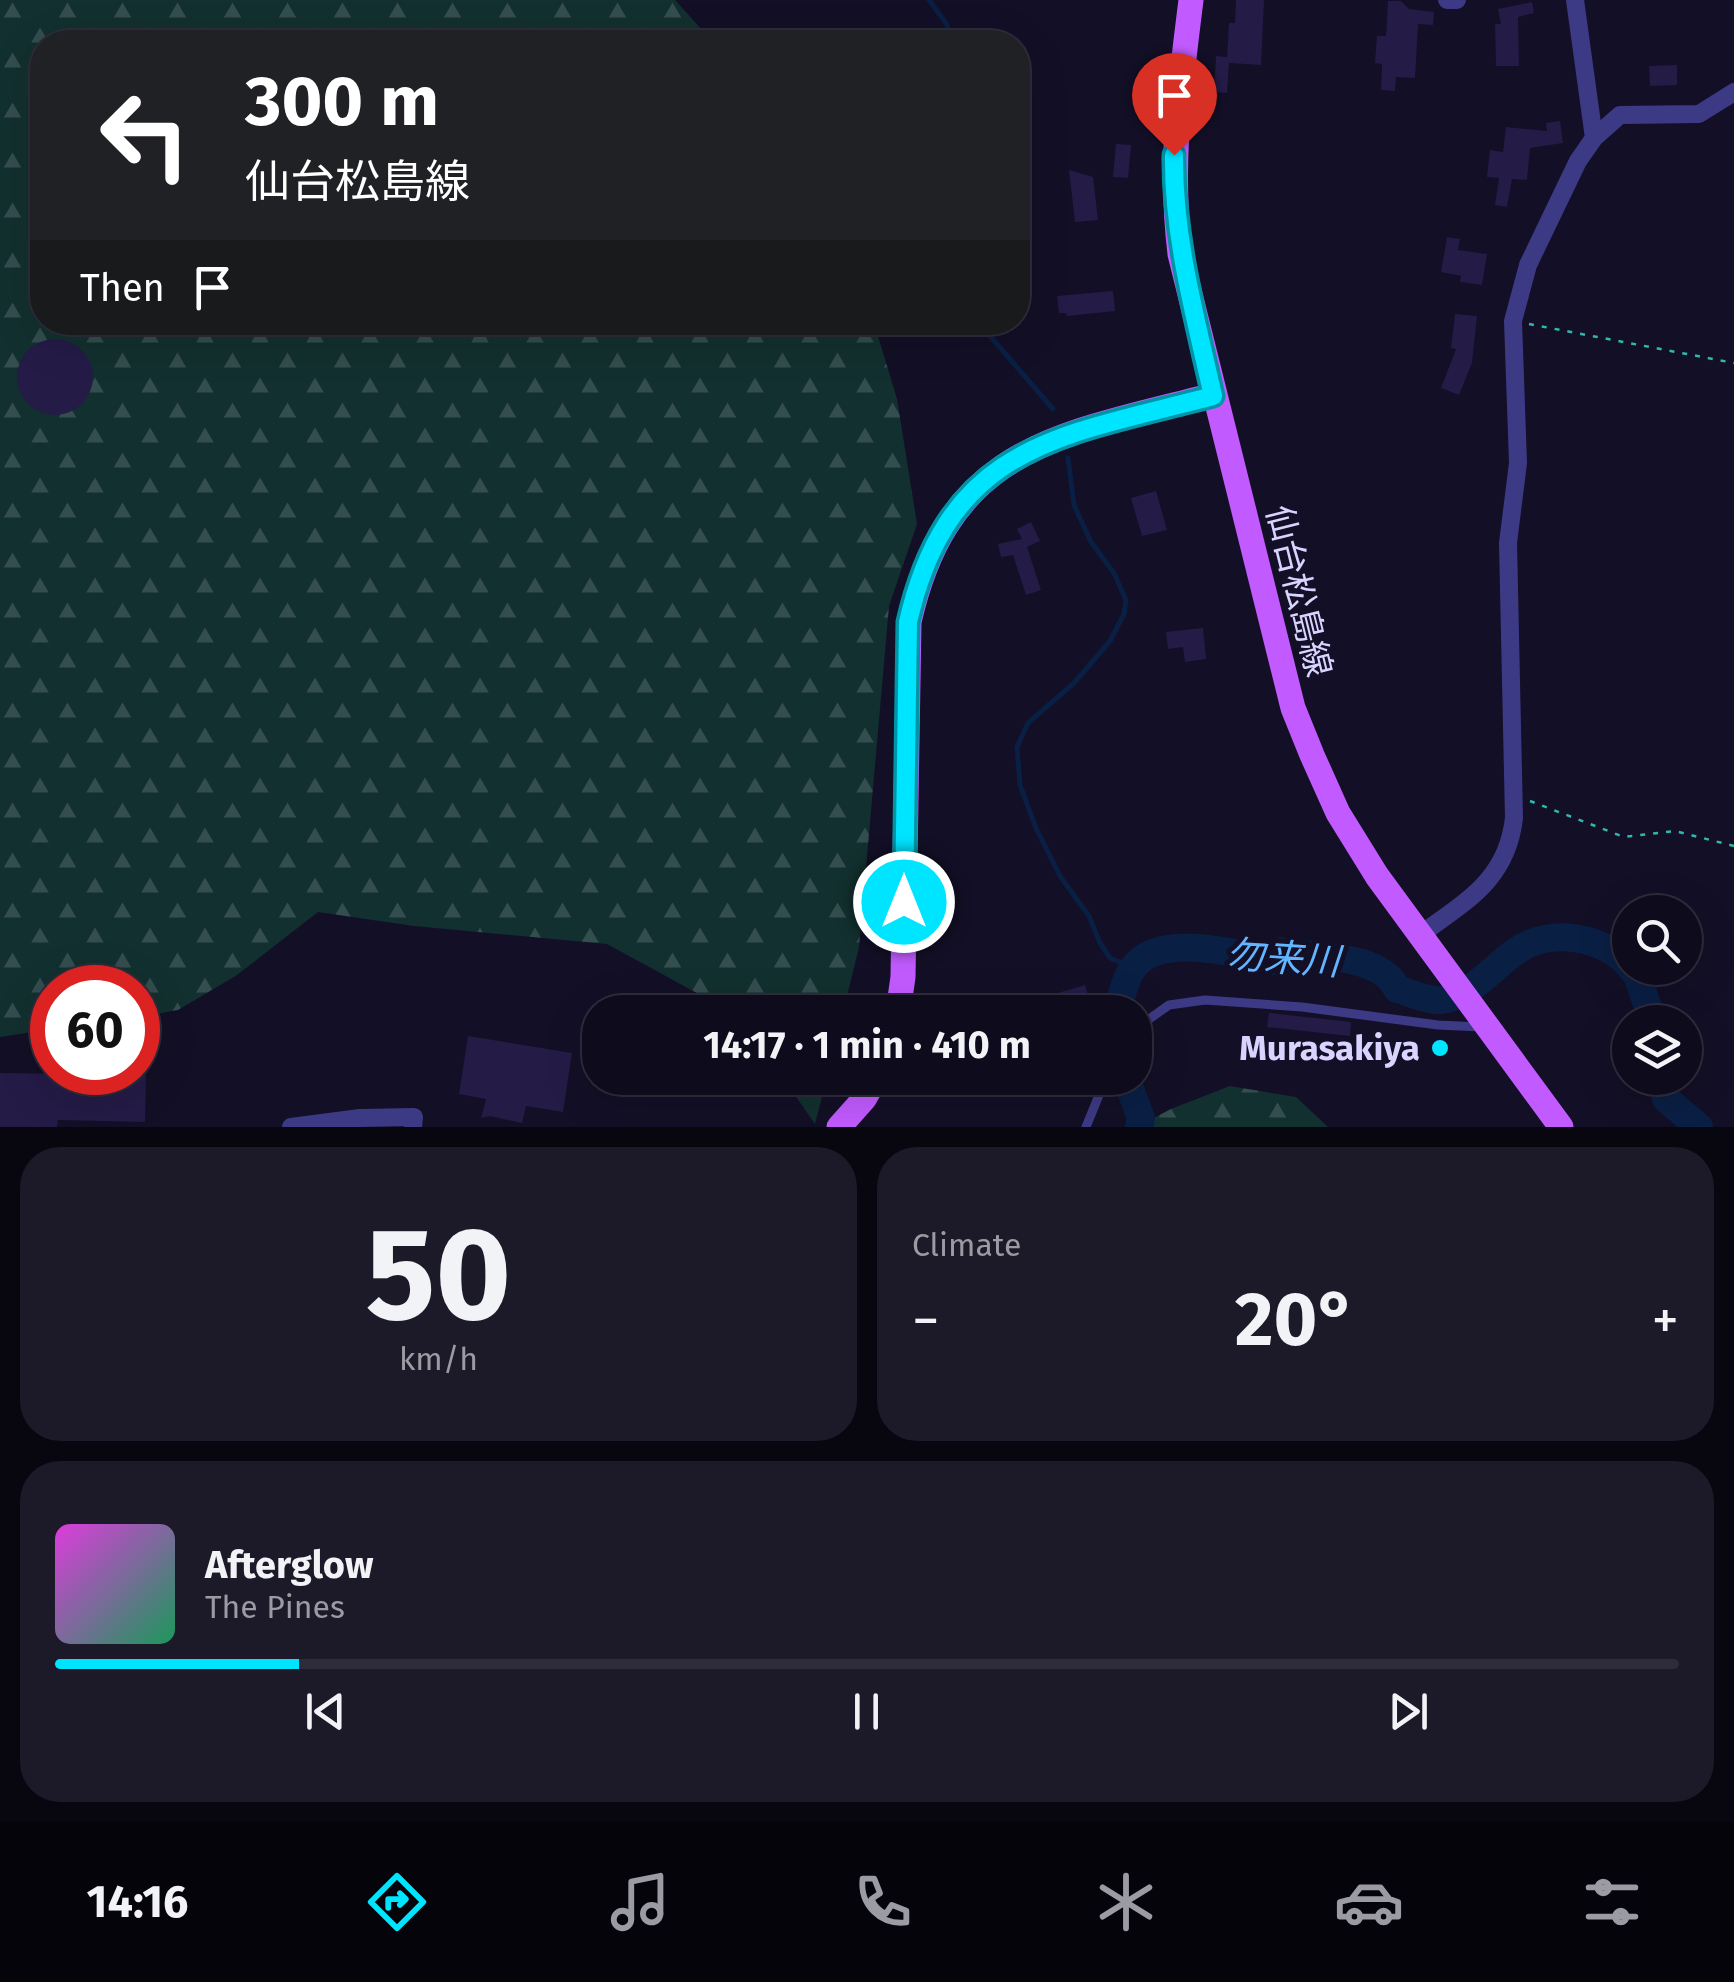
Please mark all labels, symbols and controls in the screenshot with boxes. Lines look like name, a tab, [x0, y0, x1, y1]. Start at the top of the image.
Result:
pin	[1132, 53, 1217, 156]
text: 300 m	[245, 60, 439, 144]
icon: arrive	[1147, 68, 1202, 123]
icon: left	[80, 70, 210, 200]
text: 仙台松島線	[245, 155, 470, 209]
icon: arrive	[185, 260, 240, 315]
text: Then	[80, 265, 165, 311]
street label: 仙台松島線	[1257, 501, 1341, 681]
position arrow	[852, 850, 956, 954]
map controls	[1612, 895, 1702, 1095]
button: search	[1612, 895, 1702, 985]
water label: 勿来川	[1225, 931, 1345, 985]
speed limit sign: 60	[30, 965, 160, 1095]
button: layers	[1612, 1005, 1702, 1095]
text: 14:17 · 1 min · 410 m	[703, 1022, 1031, 1068]
place label: Murasakiya	[1239, 1027, 1420, 1069]
marker: Murasakiya	[1429, 1037, 1451, 1059]
text: 50	[366, 1197, 511, 1353]
text: Climate	[912, 1226, 1021, 1264]
text: 20°	[1235, 1275, 1356, 1365]
text: −	[912, 1288, 940, 1354]
text: +	[1652, 1288, 1679, 1354]
text: km/h	[399, 1340, 478, 1378]
text: Afterglow	[205, 1542, 373, 1588]
text: The Pines	[205, 1588, 345, 1626]
icon: previous	[298, 1684, 353, 1739]
icon: pause	[839, 1684, 894, 1739]
icon: next	[1381, 1684, 1436, 1739]
icon: directions	[362, 1867, 432, 1937]
icon: music	[605, 1867, 675, 1937]
icon: phone	[848, 1867, 918, 1937]
icon: climate	[1091, 1867, 1161, 1937]
icon: car	[1334, 1867, 1404, 1937]
icon: filters	[1577, 1867, 1647, 1937]
text: 14:16	[87, 1875, 188, 1929]

